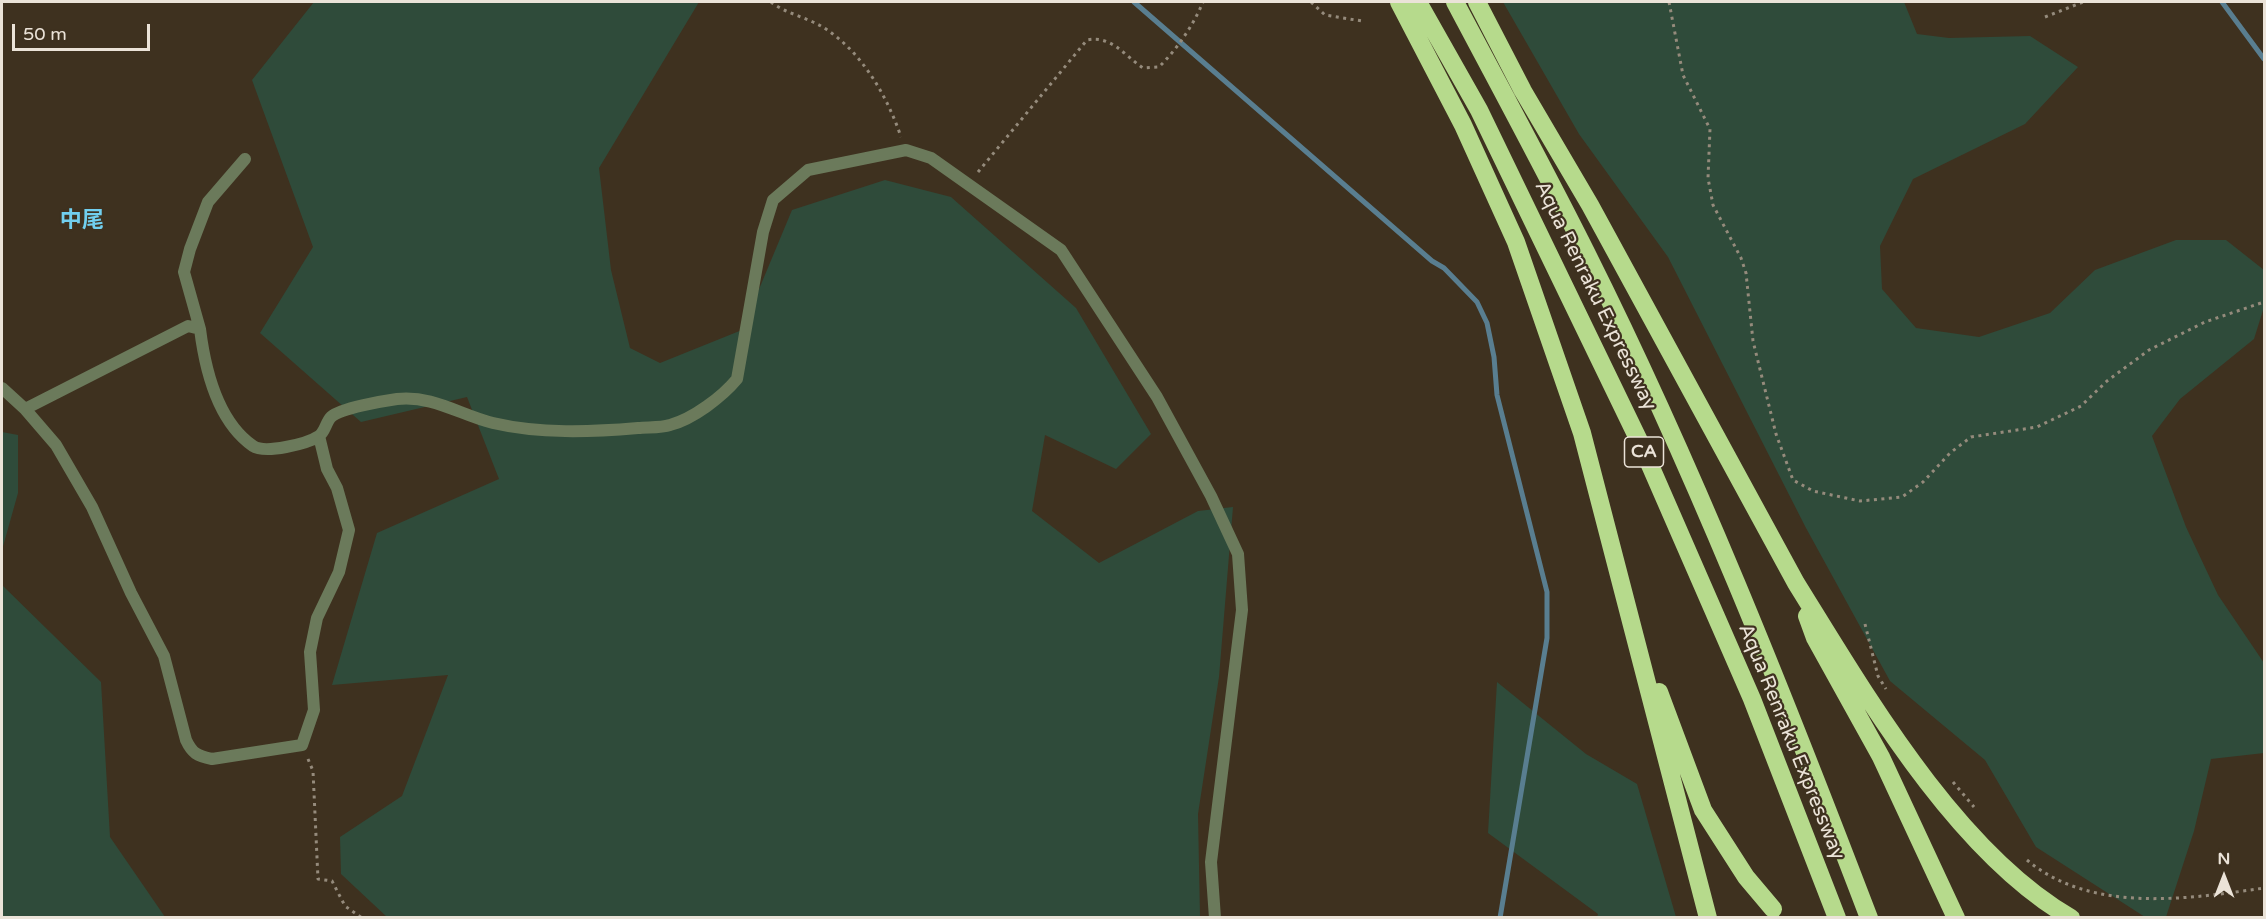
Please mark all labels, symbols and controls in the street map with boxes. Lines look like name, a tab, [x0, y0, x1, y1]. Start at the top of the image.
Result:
scale bar	[15, 12, 153, 50]
text: 50 m	[23, 23, 67, 45]
street label: Aqua Renraku Expressway	[1529, 177, 1661, 415]
district label: 中尾	[60, 208, 104, 234]
road number: CA	[1624, 437, 1664, 467]
street label: Aqua Renraku Expressway	[1733, 621, 1849, 863]
north arrow	[2194, 847, 2254, 907]
text: N	[2218, 849, 2230, 869]

